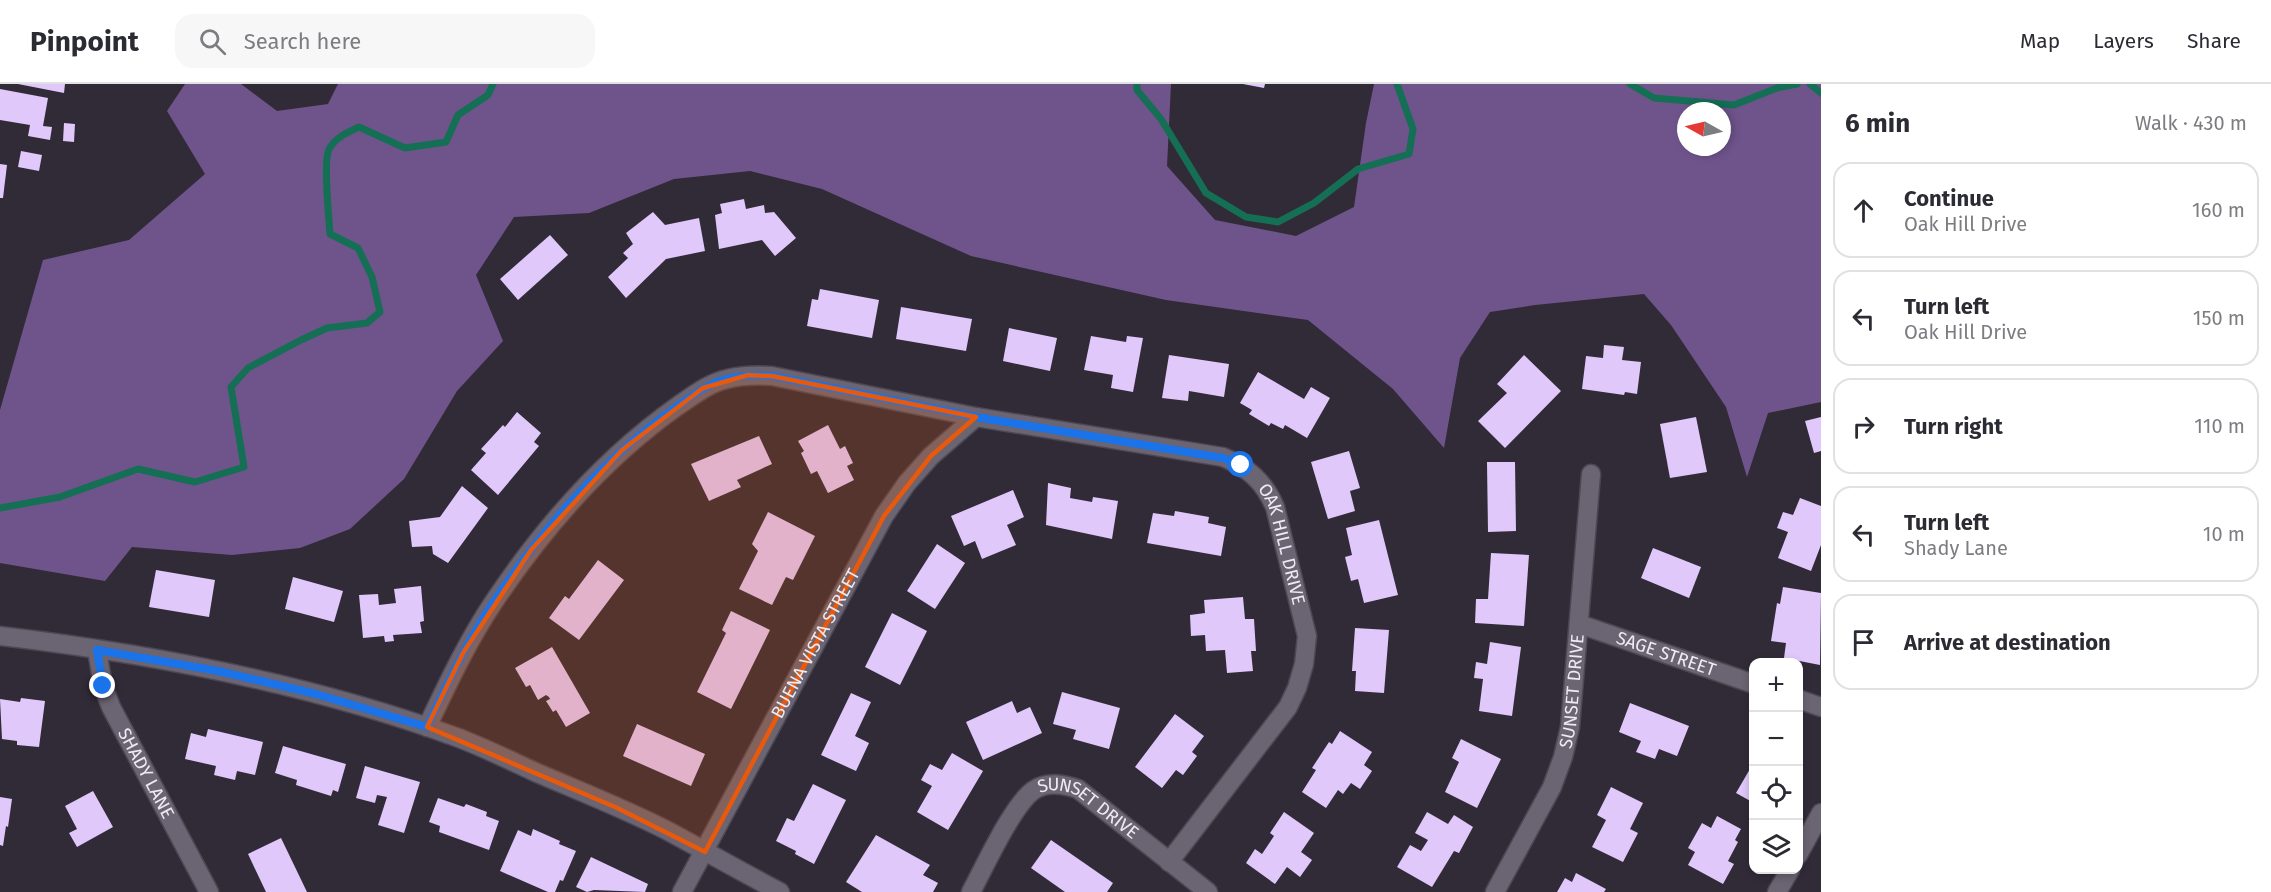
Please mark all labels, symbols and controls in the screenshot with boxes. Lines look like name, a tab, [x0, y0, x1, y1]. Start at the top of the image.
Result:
search box	[175, 14, 595, 68]
text: Pinpoint	[30, 25, 139, 58]
icon: search	[196, 25, 229, 58]
text: Search here	[244, 28, 361, 55]
text: Map	[2020, 28, 2060, 54]
text: Layers	[2093, 28, 2154, 54]
text: Share	[2187, 28, 2241, 54]
north arrow	[1677, 102, 1731, 156]
text: 6 min	[1845, 108, 1910, 139]
text: Walk · 430 m	[2135, 111, 2247, 135]
text: Continue	[1904, 185, 1994, 212]
icon: ahead	[1847, 194, 1880, 227]
text: 160 m	[2192, 198, 2245, 222]
text: Oak Hill Drive	[1904, 212, 2027, 236]
text: Turn left	[1904, 293, 1989, 320]
icon: left	[1847, 302, 1880, 335]
text: 150 m	[2193, 306, 2245, 330]
text: Oak Hill Drive	[1904, 320, 2027, 344]
icon: right	[1847, 410, 1880, 443]
text: Turn right	[1904, 413, 2003, 440]
text: 110 m	[2194, 414, 2245, 438]
route start	[1227, 451, 1253, 477]
street label: OAK HILL DRIVE	[1253, 479, 1310, 607]
text: Turn left	[1904, 509, 1989, 536]
icon: left	[1847, 518, 1880, 551]
text: 10 m	[2203, 522, 2245, 546]
text: Shady Lane	[1904, 536, 2008, 560]
street label: BUENA VISTA STREET	[766, 564, 865, 722]
icon: arrive	[1847, 626, 1880, 659]
street label: SAGE STREET	[1613, 627, 1719, 681]
text: Arrive at destination	[1904, 629, 2111, 656]
street label: SUNSET DRIVE	[1554, 633, 1589, 751]
map controls	[1749, 658, 1803, 874]
button: +	[1749, 658, 1803, 712]
route end	[89, 672, 115, 698]
button: −	[1749, 712, 1803, 766]
street label: SHADY LANE	[113, 724, 179, 822]
button: locate	[1749, 766, 1803, 820]
street label: SUNSET DRIVE	[1035, 773, 1143, 844]
button: layers	[1749, 820, 1803, 874]

